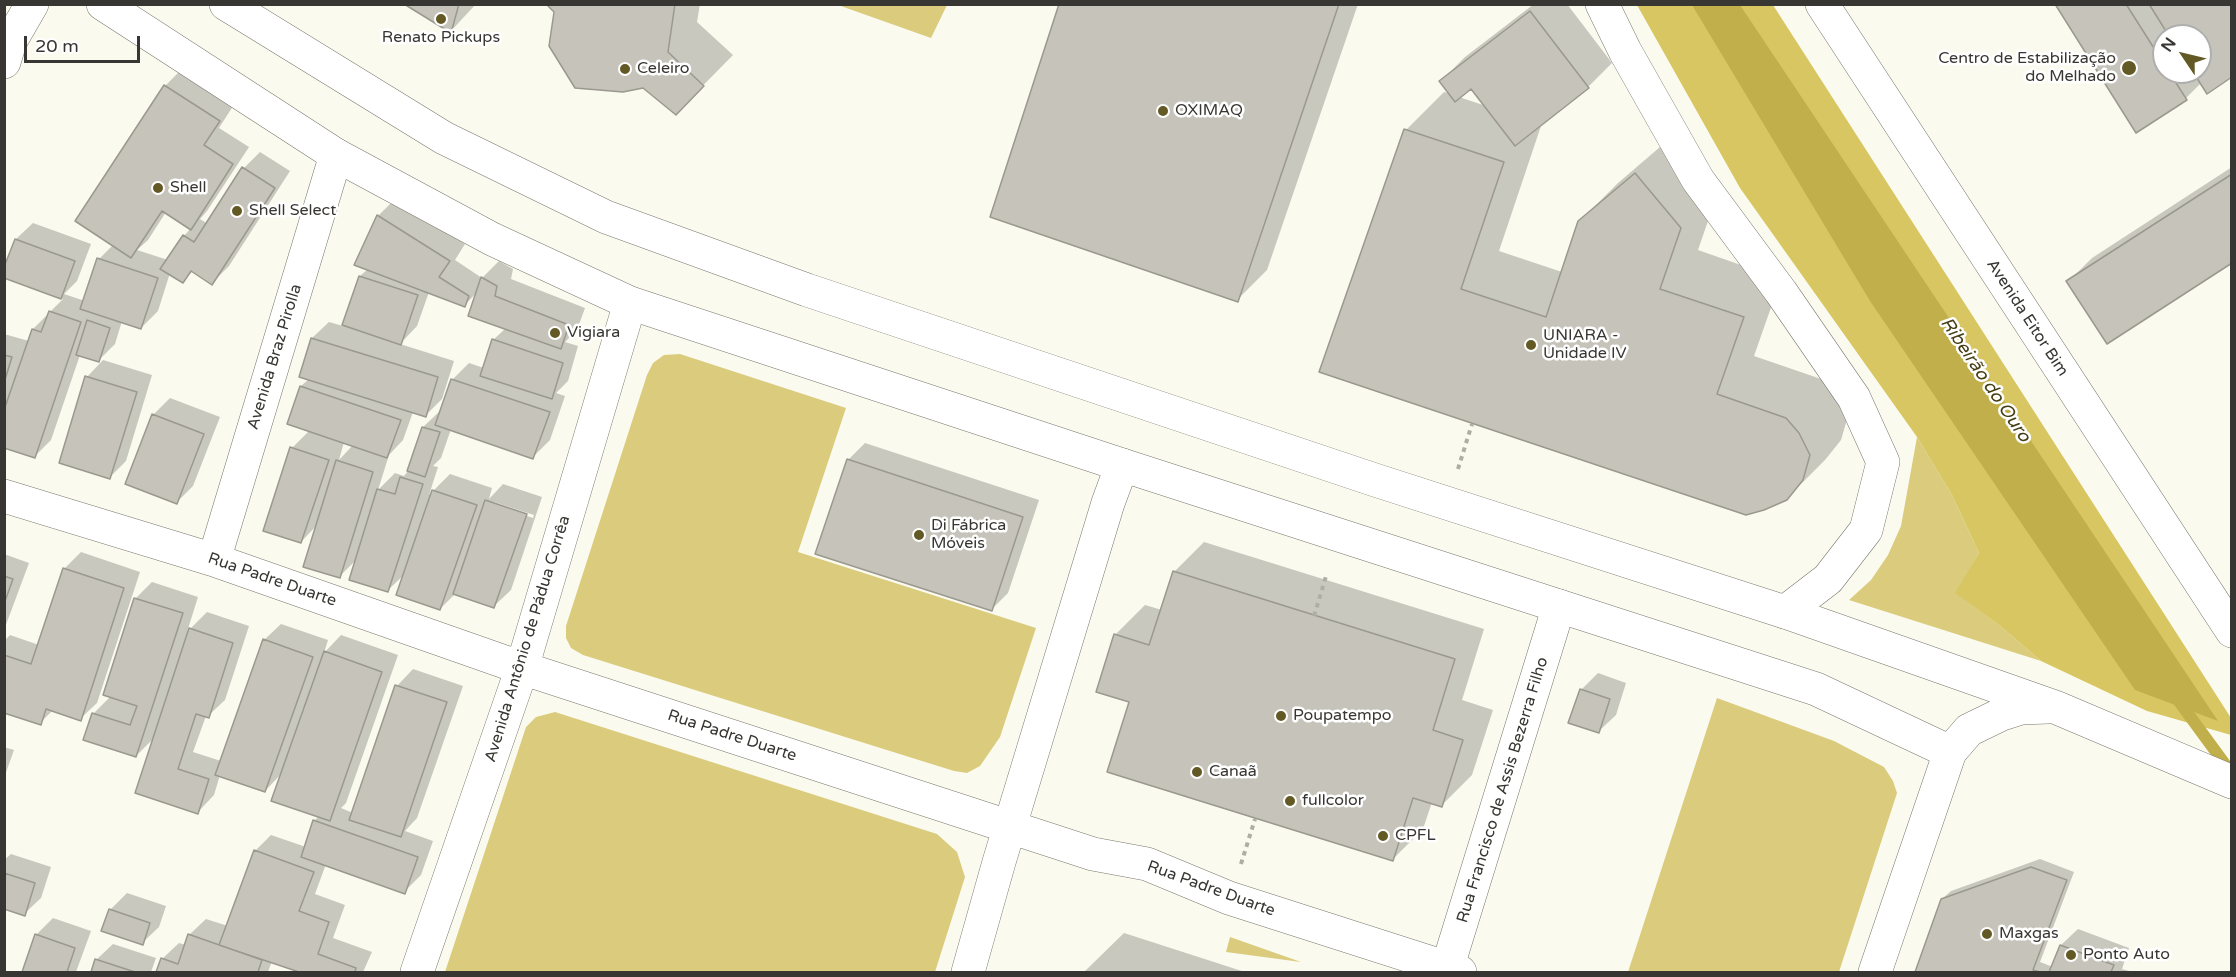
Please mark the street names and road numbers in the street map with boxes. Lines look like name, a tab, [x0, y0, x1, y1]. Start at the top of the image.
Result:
street label: Avenida Eitor Bim	[1982, 256, 2072, 380]
street label: Avenida Braz Pirolla	[244, 282, 306, 432]
street label: Avenida Antônio de Pádua Corrêa	[481, 513, 575, 765]
street label: Rua Padre Duarte	[205, 549, 339, 611]
street label: Rua Francisco de Assis Bezerra Filho	[1453, 655, 1553, 925]
street label: Rua Padre Duarte	[665, 706, 799, 766]
street label: Rua Padre Duarte	[1144, 857, 1278, 921]

